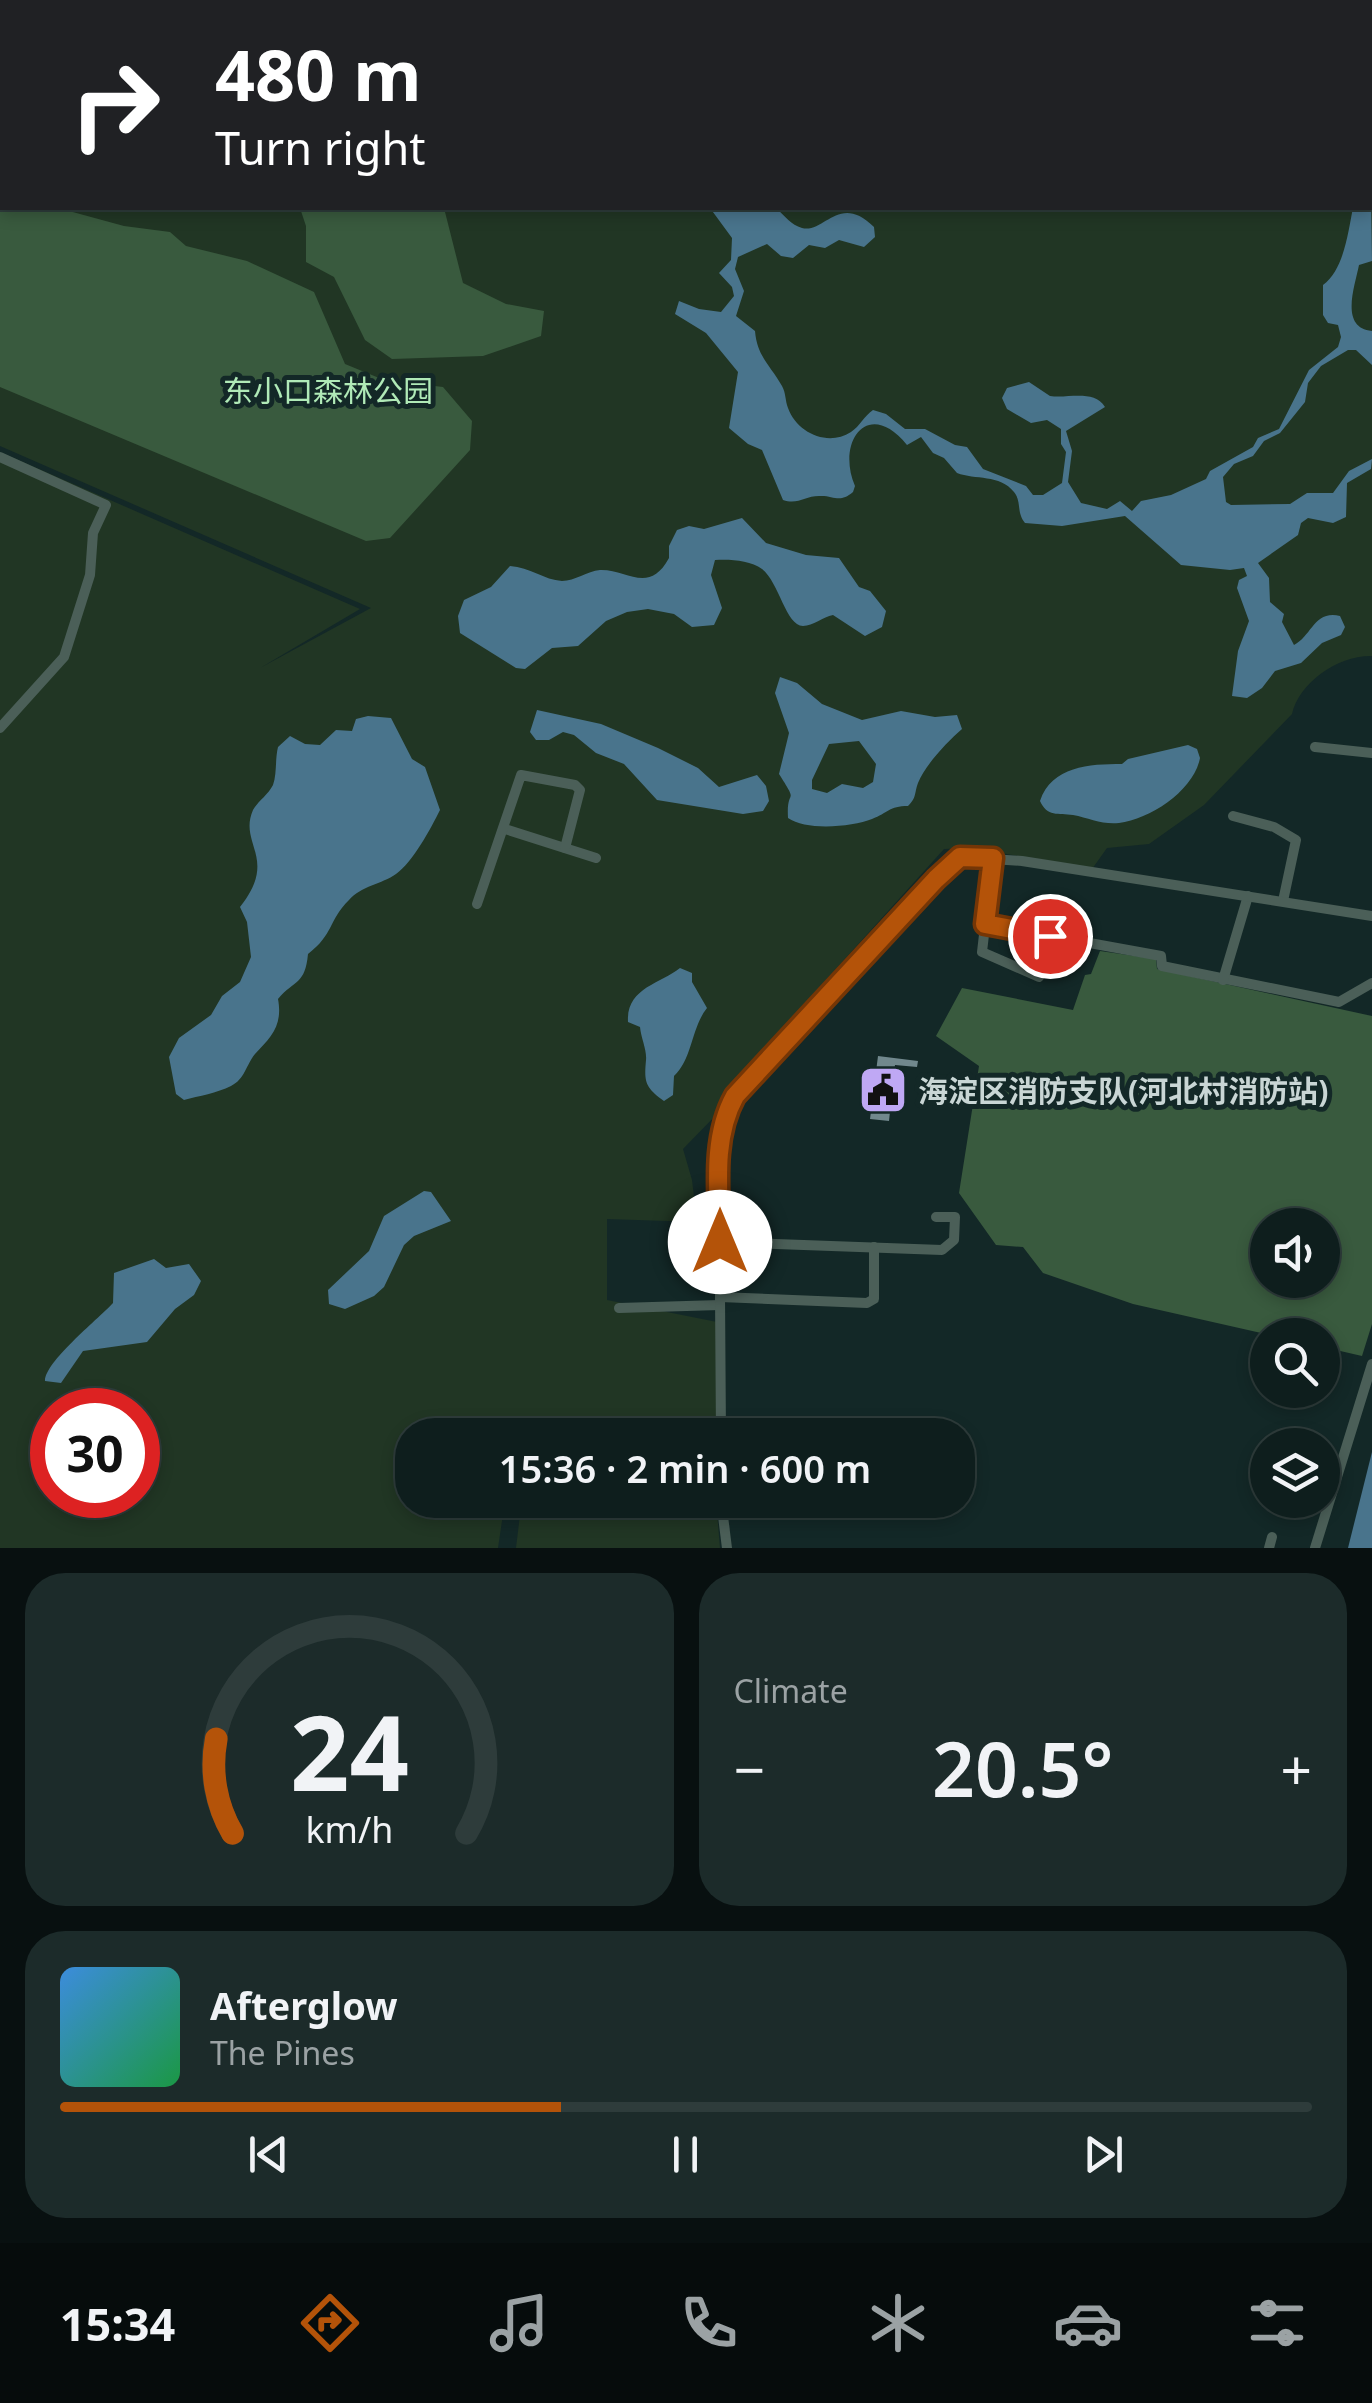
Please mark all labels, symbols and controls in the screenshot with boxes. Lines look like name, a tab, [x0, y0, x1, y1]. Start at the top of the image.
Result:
text: 480 m	[215, 26, 422, 122]
icon: right	[50, 40, 180, 170]
text: Turn right	[215, 117, 426, 178]
park label: 东小口森林公园	[223, 370, 433, 411]
pin	[1008, 894, 1093, 979]
icon: arrive	[1023, 909, 1078, 964]
public building icon: 海淀区消防支队(河北村消防站)	[857, 1064, 909, 1116]
place label: 海淀区消防支队(河北村消防站)	[918, 1070, 1328, 1111]
position arrow	[668, 1190, 772, 1294]
map controls	[1250, 1208, 1340, 1518]
button: sound	[1250, 1208, 1340, 1298]
button: search	[1250, 1318, 1340, 1408]
speed limit sign: 30	[30, 1388, 160, 1518]
button: layers	[1250, 1428, 1340, 1518]
text: 15:36 · 2 min · 600 m	[499, 1442, 871, 1494]
text: Climate	[734, 1669, 848, 1712]
text: 24	[290, 1680, 409, 1821]
text: 20.5°	[932, 1717, 1113, 1819]
text: −	[734, 1731, 765, 1806]
text: +	[1281, 1731, 1312, 1806]
text: km/h	[305, 1805, 393, 1853]
text: Afterglow	[210, 1979, 398, 2031]
text: The Pines	[210, 2031, 355, 2074]
icon: previous	[241, 2127, 296, 2182]
icon: pause	[658, 2127, 713, 2182]
icon: next	[1076, 2127, 1131, 2182]
icon: directions	[295, 2288, 365, 2358]
icon: music	[484, 2288, 554, 2358]
icon: phone	[674, 2288, 744, 2358]
icon: climate	[863, 2288, 933, 2358]
icon: car	[1053, 2288, 1123, 2358]
icon: filters	[1242, 2288, 1312, 2358]
text: 15:34	[60, 2293, 175, 2354]

